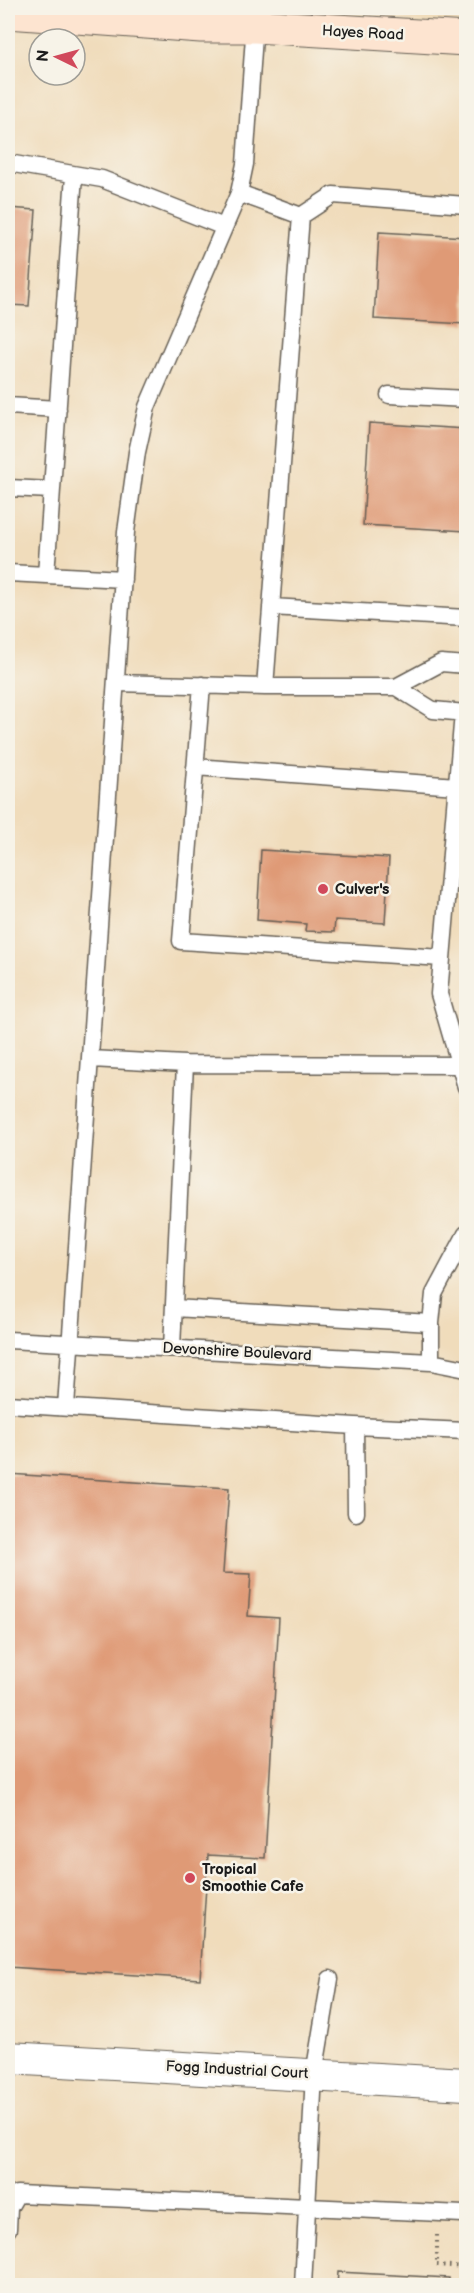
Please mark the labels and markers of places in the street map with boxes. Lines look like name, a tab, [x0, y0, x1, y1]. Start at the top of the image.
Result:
place label: Culver's	[335, 880, 389, 899]
marker: Culver's	[316, 882, 330, 896]
place label: Tropical Smoothie Cafe	[202, 1860, 304, 1896]
marker: Tropical Smoothie Cafe	[183, 1871, 197, 1885]

